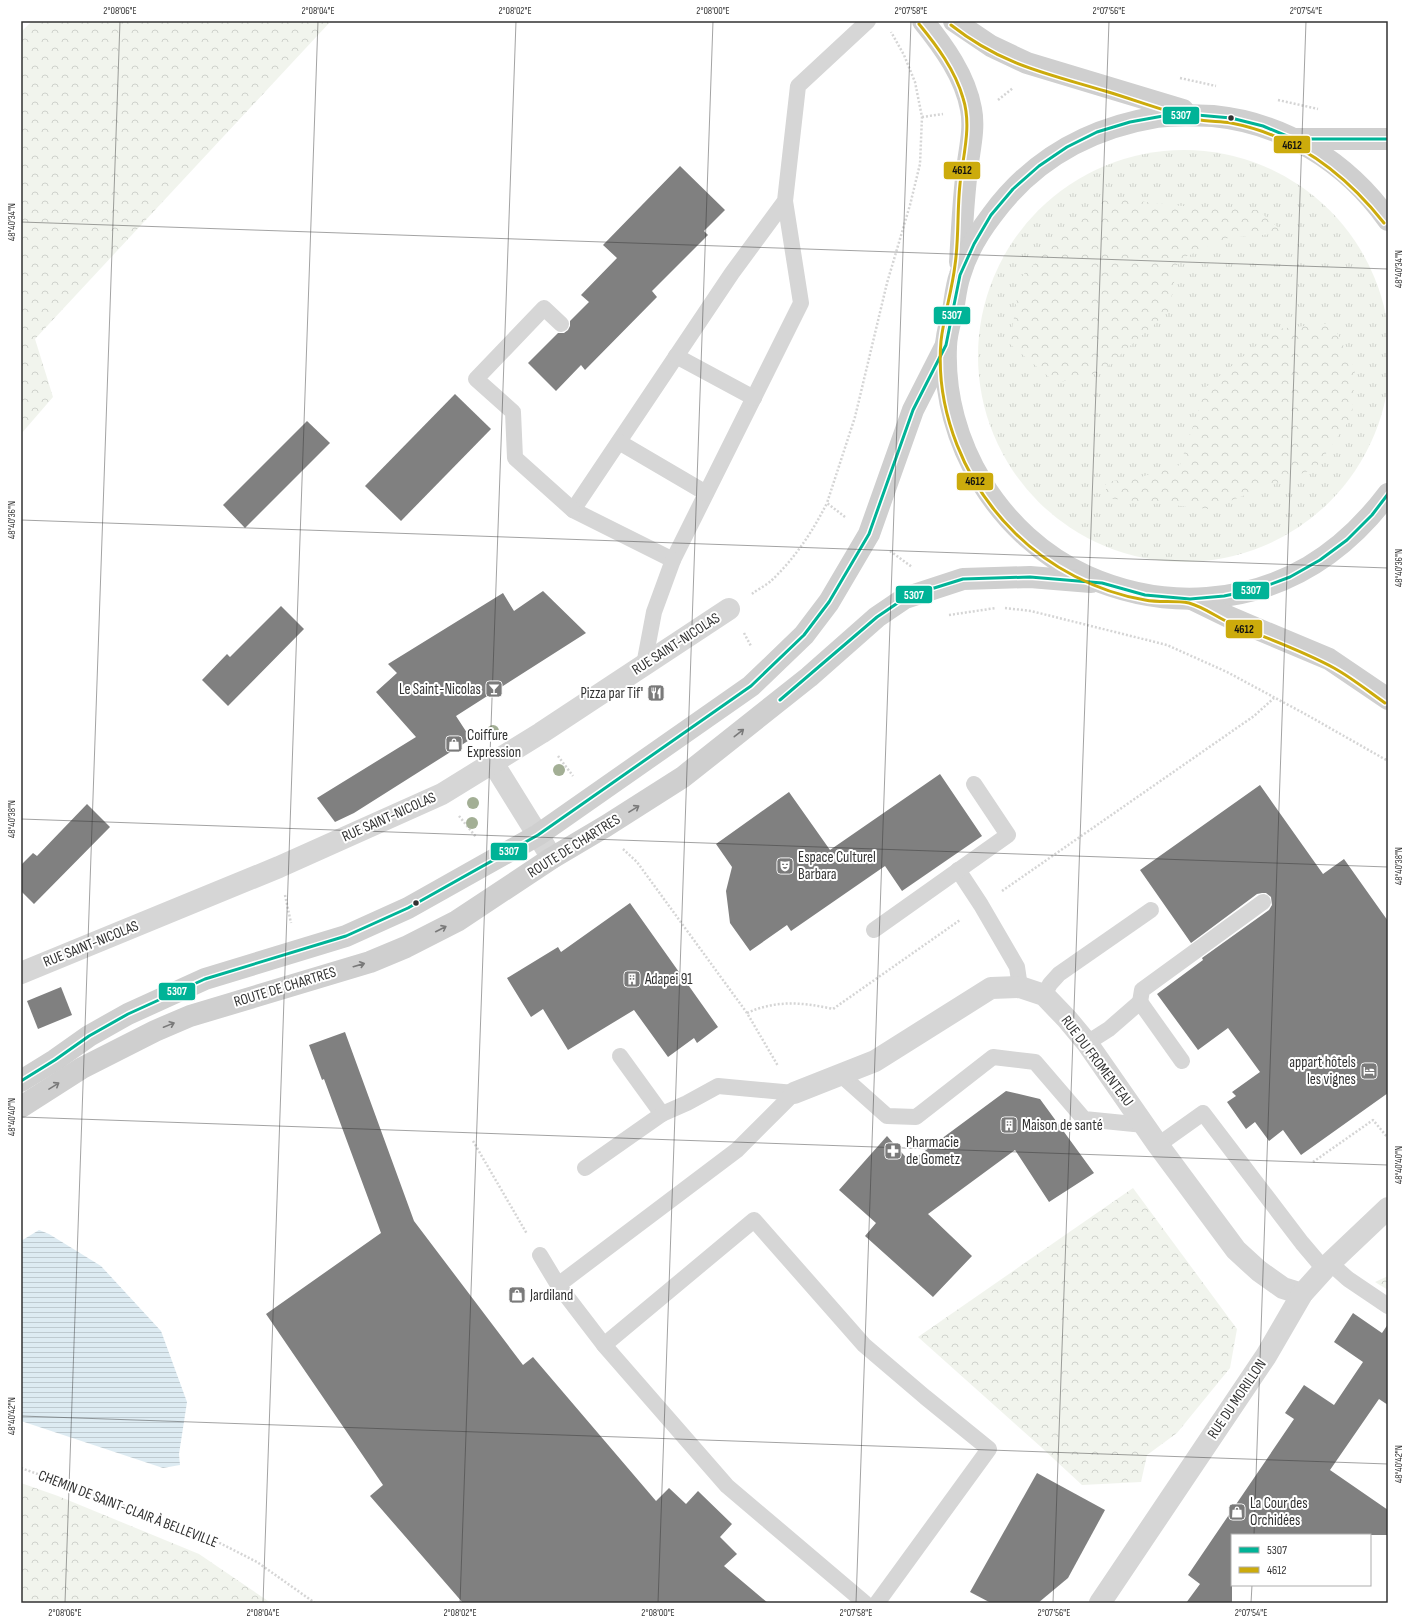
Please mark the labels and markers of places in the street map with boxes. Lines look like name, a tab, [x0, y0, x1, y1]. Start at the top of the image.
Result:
unlabelled marker	[1226, 113, 1236, 123]
bar icon: Le Saint-Nicolas	[484, 679, 504, 699]
place label: Le Saint-Nicolas	[399, 680, 481, 699]
restaurant icon: Pizza par Tif'	[646, 683, 666, 703]
place label: Pizza par Tif'	[580, 684, 643, 703]
place label: Coiffure Expression	[467, 726, 521, 762]
shop icon: Coiffure Expression	[444, 734, 464, 754]
place label: Espace Culturel Barbara	[798, 848, 876, 884]
theatre icon: Espace Culturel Barbara	[775, 856, 795, 876]
unlabelled marker	[411, 898, 421, 908]
building icon: Adapei 91	[622, 969, 642, 989]
place label: Adapei 91	[644, 970, 693, 989]
place label: appart hôtels les vignes	[1289, 1053, 1356, 1089]
hotel icon: appart hôtels les vignes	[1359, 1061, 1379, 1081]
building icon: Maison de santé	[999, 1115, 1019, 1135]
place label: Maison de santé	[1022, 1116, 1103, 1135]
place label: Pharmacie de Gometz	[906, 1133, 961, 1169]
pharmacy icon: Pharmacie de Gometz	[883, 1141, 903, 1161]
shop icon: Jardiland	[507, 1285, 527, 1305]
place label: Jardiland	[529, 1286, 573, 1305]
place label: La Cour des Orchidées	[1250, 1494, 1308, 1530]
shop icon: La Cour des Orchidées	[1227, 1502, 1247, 1522]

